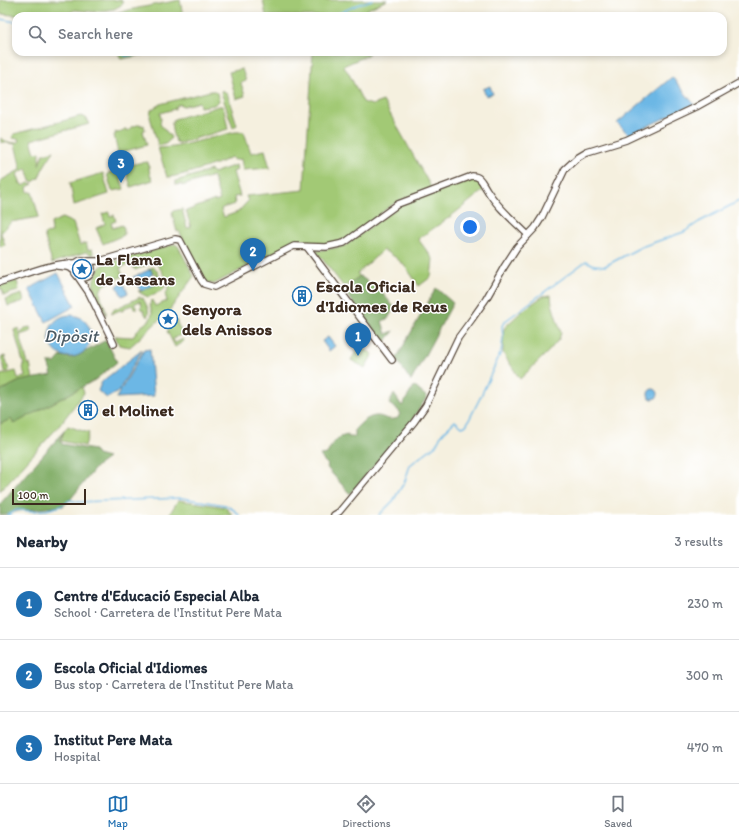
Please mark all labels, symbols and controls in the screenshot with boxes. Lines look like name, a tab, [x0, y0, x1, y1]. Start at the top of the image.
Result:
search box	[12, 12, 727, 56]
icon: search	[26, 23, 48, 45]
text: Search here	[58, 25, 133, 43]
pin: 3	[108, 150, 134, 183]
your location	[460, 217, 480, 237]
pin: 2	[240, 238, 266, 271]
place label: La Flama de Jassans	[96, 249, 176, 289]
place icon: La Flama de Jassans	[71, 258, 93, 280]
place label: Escola Oficial d'Idiomes de Reus	[316, 276, 448, 316]
building icon: Escola Oficial d'Idiomes de Reus	[291, 285, 313, 307]
place label: Senyora dels Anissos	[182, 299, 272, 339]
place icon: Senyora dels Anissos	[157, 308, 179, 330]
pin: 1	[345, 323, 371, 356]
water label: Dipòsit	[44, 325, 101, 347]
building icon: el Molinet	[77, 399, 99, 421]
place label: el Molinet	[102, 400, 175, 420]
scale bar	[12, 487, 86, 506]
text: 100 m	[18, 489, 48, 502]
text: Nearby	[16, 531, 68, 551]
text: 3 results	[674, 534, 723, 549]
text: Centre d'Educació Especial Alba	[54, 587, 259, 605]
text: 1	[26, 596, 32, 611]
text: 230 m	[687, 596, 723, 611]
text: School · Carretera de l'Institut Pere Mata	[54, 605, 282, 620]
text: Escola Oficial d'Idiomes	[54, 659, 208, 677]
text: 2	[26, 668, 32, 683]
text: 300 m	[686, 668, 723, 683]
text: Bus stop · Carretera de l'Institut Pere Mata	[54, 677, 293, 692]
text: Institut Pere Mata	[54, 731, 172, 749]
text: 3	[25, 740, 33, 755]
text: 470 m	[687, 740, 723, 755]
text: Hospital	[54, 749, 101, 764]
tab: Map	[107, 793, 129, 830]
tab: Directions	[342, 793, 391, 830]
tab: Saved	[604, 793, 632, 830]

